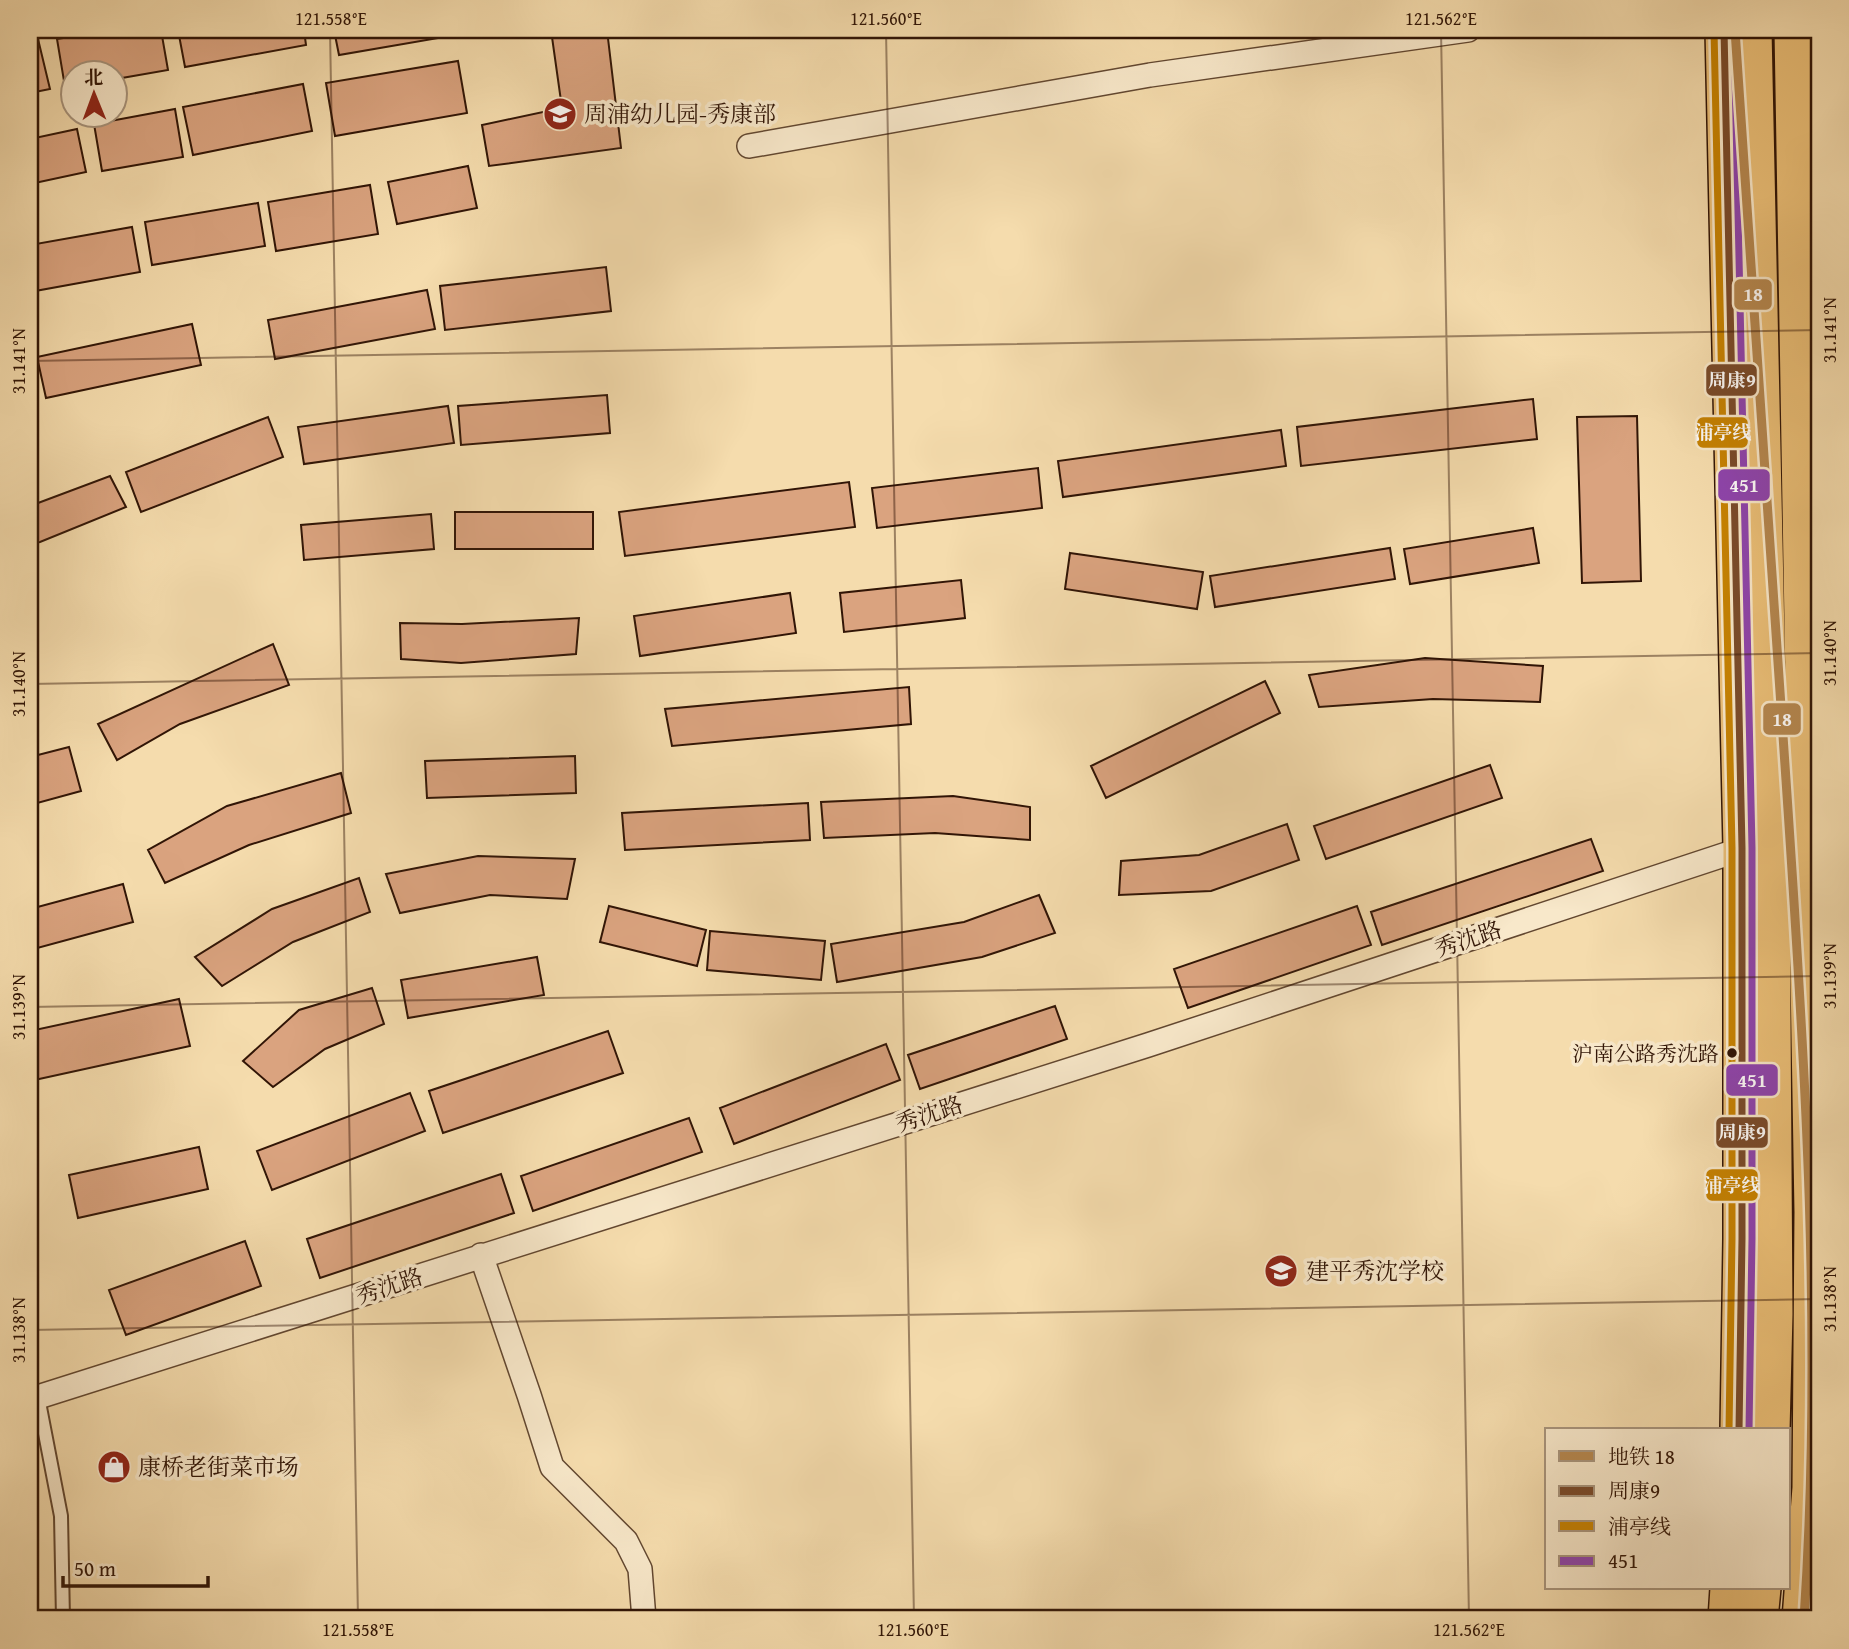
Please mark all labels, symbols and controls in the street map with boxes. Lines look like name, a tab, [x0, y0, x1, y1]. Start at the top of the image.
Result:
text: 121.558°E	[295, 5, 367, 32]
text: 121.560°E	[850, 5, 922, 32]
text: 121.562°E	[1405, 5, 1477, 32]
north arrow	[60, 60, 130, 130]
text: 北	[84, 63, 103, 91]
school or university icon: 周浦幼儿园-秀康部	[541, 95, 579, 133]
place label: 周浦幼儿园-秀康部	[584, 97, 776, 130]
line badge: 18	[1733, 278, 1773, 311]
text: 18	[1743, 280, 1763, 308]
text: 31.141°N	[1816, 297, 1843, 363]
text: 31.141°N	[5, 328, 32, 394]
line badge: 周康9	[1705, 363, 1758, 397]
text: 周康9	[1708, 366, 1756, 394]
line badge: 浦亭线	[1696, 416, 1749, 449]
text: 浦亭线	[1694, 418, 1752, 446]
line badge: 451	[1717, 468, 1771, 502]
text: 451	[1729, 471, 1759, 499]
text: 31.140°N	[1816, 620, 1843, 686]
text: 31.140°N	[5, 651, 32, 717]
line badge: 18	[1762, 702, 1802, 736]
text: 18	[1772, 705, 1792, 733]
street label: 秀沈路	[1430, 912, 1506, 965]
text: 31.139°N	[1816, 943, 1843, 1009]
text: 31.139°N	[5, 974, 32, 1040]
place label: 沪南公路秀沈路	[1572, 1038, 1719, 1069]
marker: 沪南公路秀沈路	[1725, 1046, 1739, 1060]
line badge: 451	[1725, 1063, 1779, 1097]
text: 451	[1737, 1066, 1767, 1094]
street label: 秀沈路	[891, 1087, 967, 1140]
line badge: 周康9	[1715, 1116, 1769, 1149]
text: 周康9	[1718, 1118, 1766, 1146]
line badge: 浦亭线	[1705, 1168, 1759, 1202]
text: 浦亭线	[1703, 1171, 1761, 1199]
school or university icon: 建平秀沈学校	[1262, 1252, 1300, 1290]
place label: 建平秀沈学校	[1306, 1254, 1444, 1287]
street label: 秀沈路	[351, 1259, 427, 1312]
text: 31.138°N	[1816, 1266, 1843, 1332]
text: 31.138°N	[5, 1297, 32, 1363]
legend	[1545, 1428, 1790, 1590]
text: 地铁 18	[1608, 1441, 1675, 1472]
shop icon: 康桥老街菜市场	[95, 1448, 133, 1486]
place label: 康桥老街菜市场	[138, 1450, 299, 1483]
text: 周康9	[1608, 1475, 1660, 1506]
text: 浦亭线	[1608, 1511, 1671, 1542]
scale bar	[63, 1544, 208, 1588]
text: 451	[1608, 1545, 1638, 1576]
text: 50 m	[74, 1553, 116, 1584]
text: 121.558°E	[322, 1616, 394, 1643]
text: 121.560°E	[877, 1616, 949, 1643]
text: 121.562°E	[1433, 1616, 1505, 1643]

